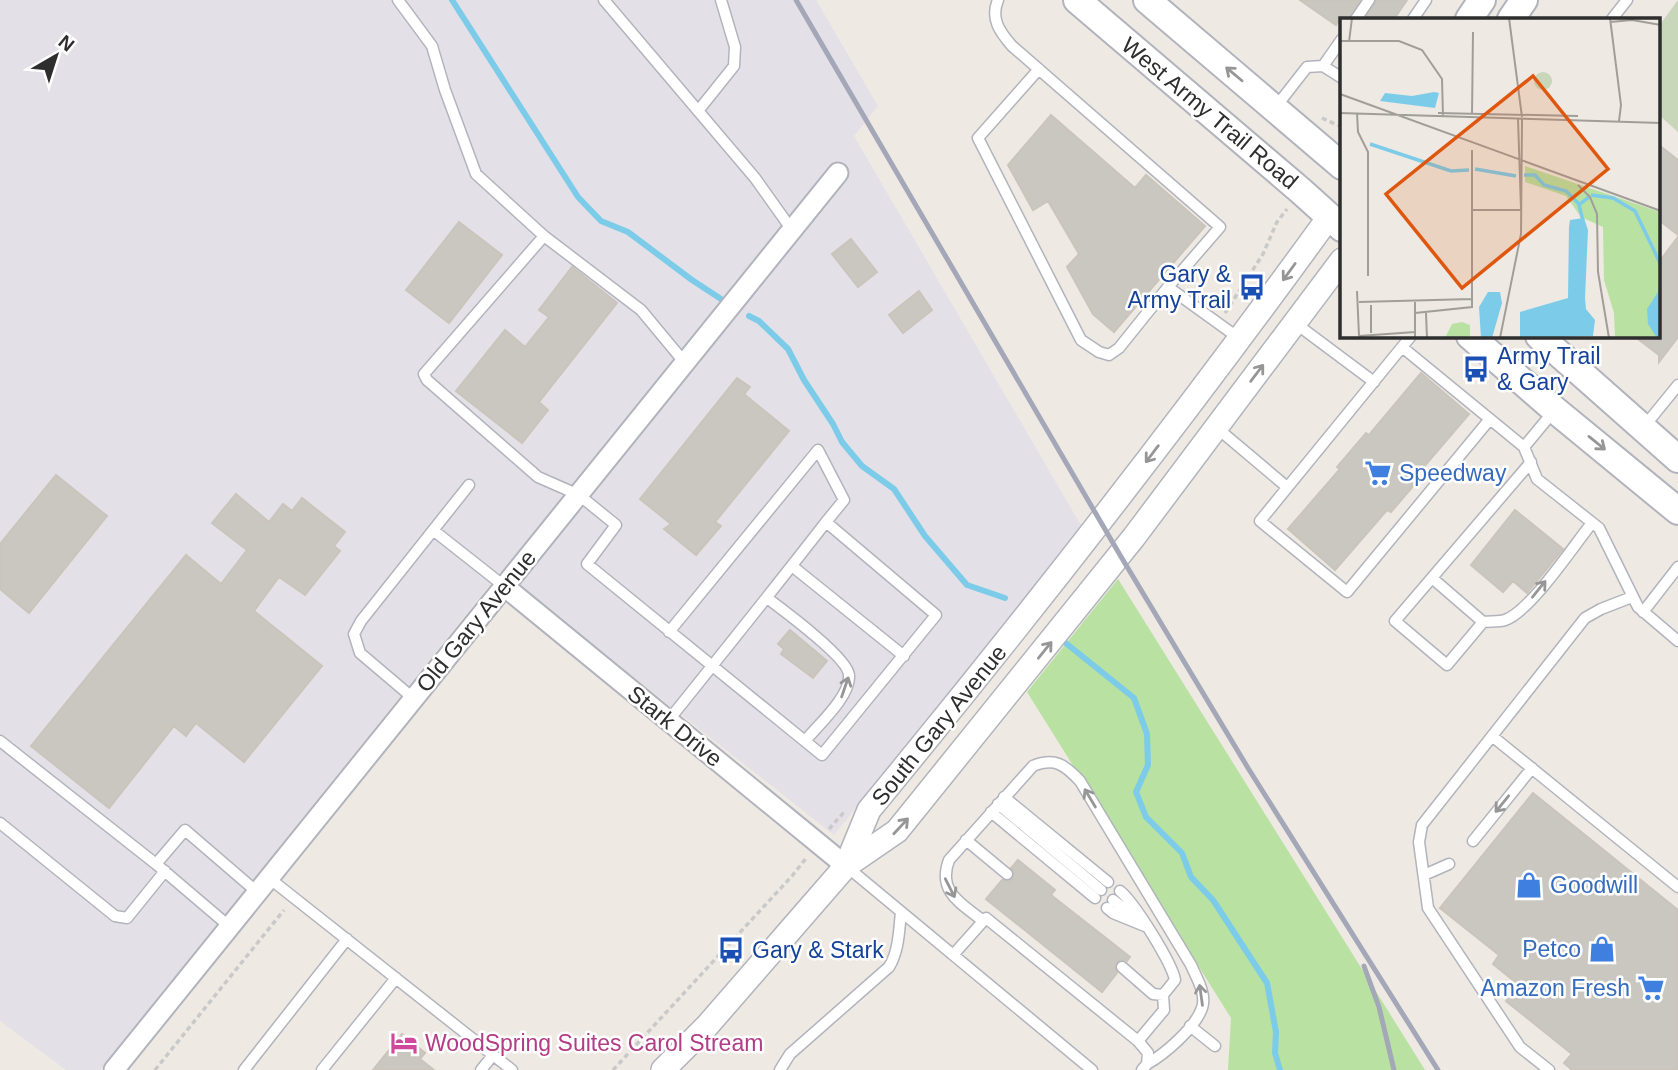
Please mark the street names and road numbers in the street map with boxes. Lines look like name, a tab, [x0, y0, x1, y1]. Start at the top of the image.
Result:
street label: West Army Trail Road	[1117, 32, 1303, 194]
street label: Old Gary Avenue	[411, 545, 541, 697]
street label: South Gary Avenue	[866, 639, 1012, 811]
street label: Stark Drive	[623, 680, 727, 772]

